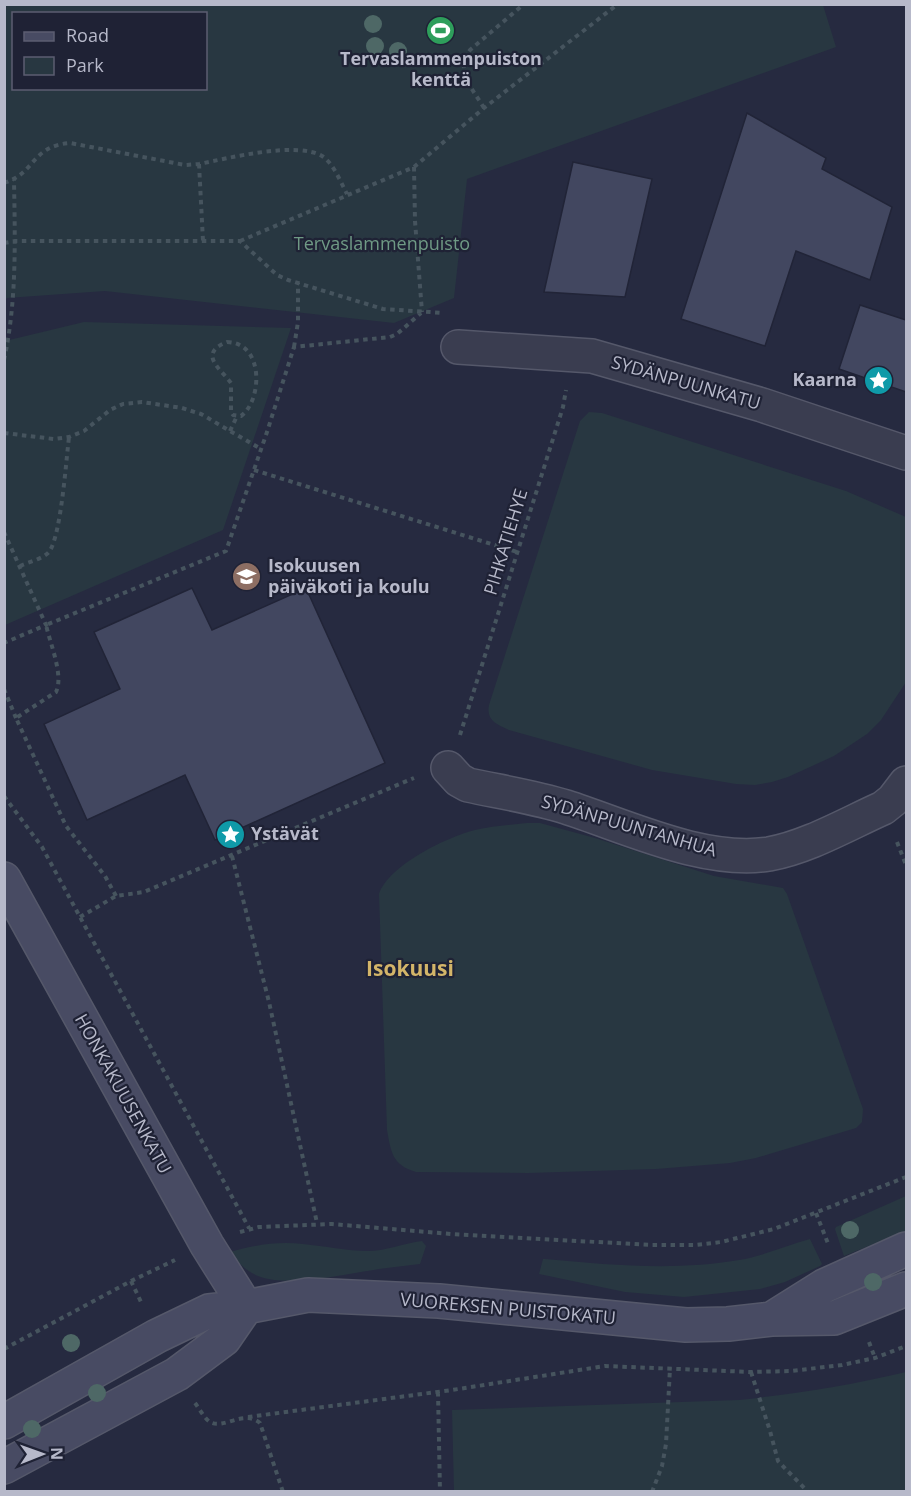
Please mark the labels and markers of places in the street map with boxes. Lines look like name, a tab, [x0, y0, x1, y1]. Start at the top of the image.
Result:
sports icon: Tervaslammenpuiston kenttä	[425, 14, 457, 46]
place label: Tervaslammenpuiston kenttä	[340, 46, 542, 91]
place icon: Kaarna	[862, 364, 894, 396]
place label: Kaarna	[792, 367, 857, 391]
place label: Isokuusen päiväkoti ja koulu	[268, 553, 430, 598]
school or university icon: Isokuusen päiväkoti ja koulu	[231, 560, 263, 592]
place icon: Ystävät	[214, 818, 246, 850]
place label: Ystävät	[251, 821, 319, 845]

